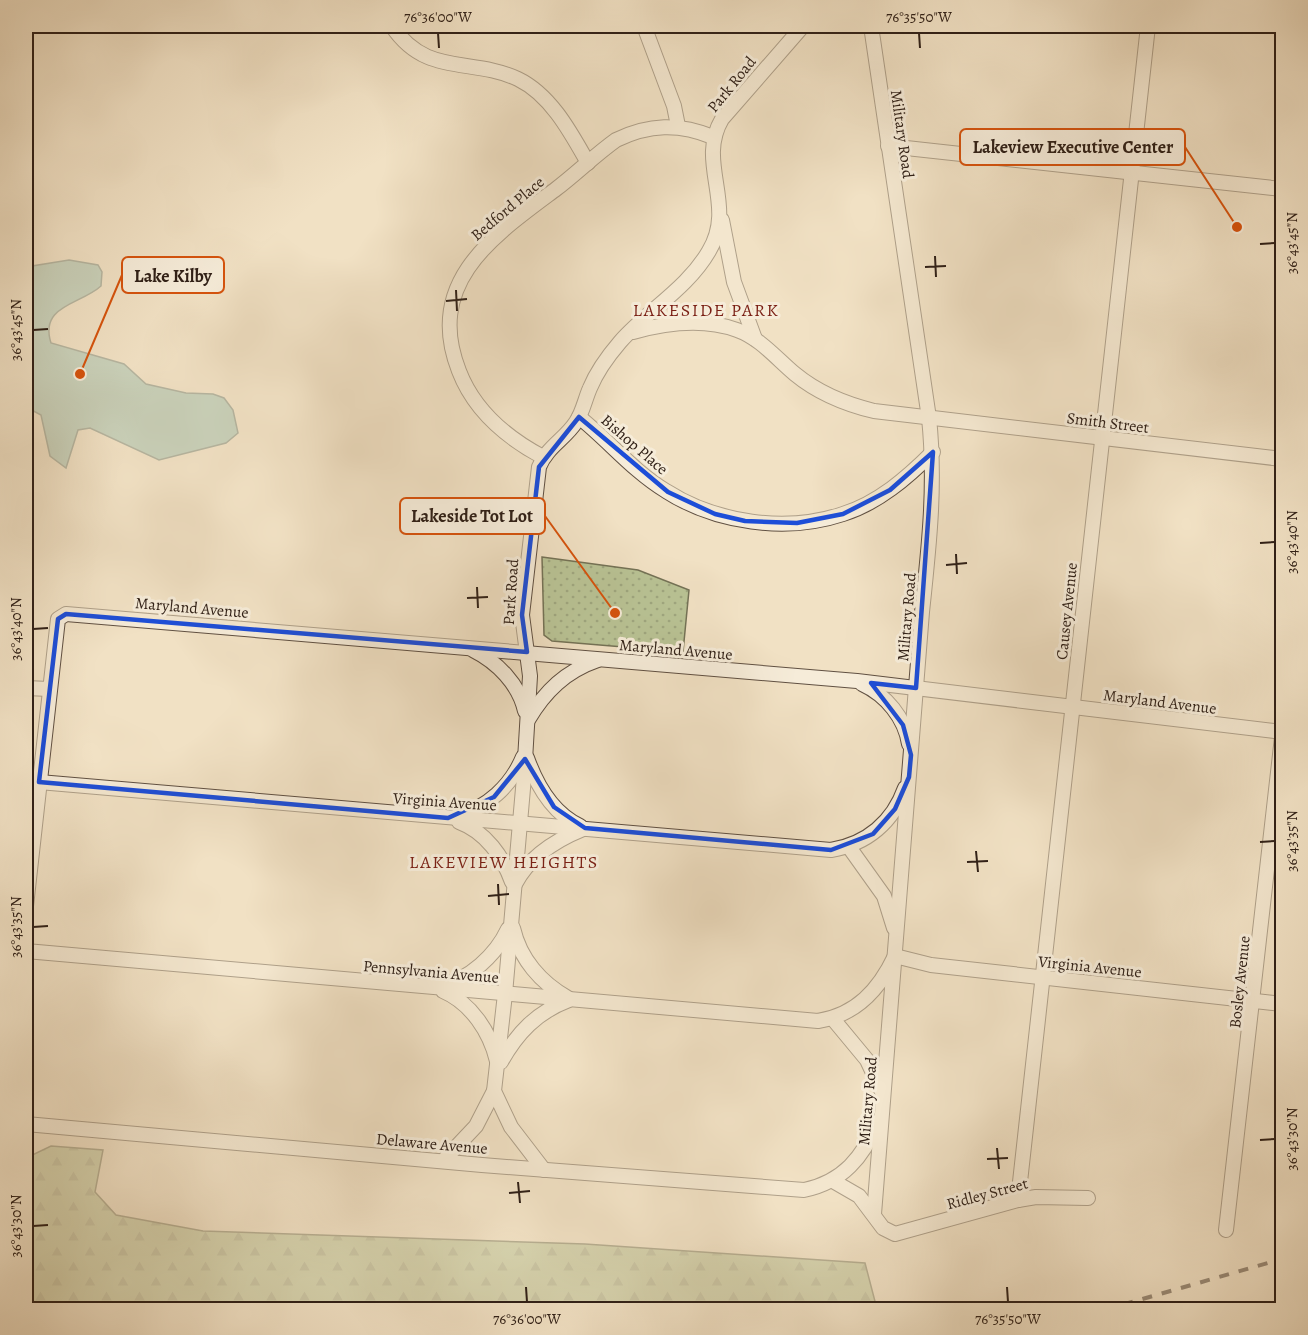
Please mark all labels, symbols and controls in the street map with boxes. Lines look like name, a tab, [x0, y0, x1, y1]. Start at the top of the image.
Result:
text: 76°36'00"W	[404, 7, 472, 27]
text: 76°35'50"W	[886, 7, 952, 27]
street label: Park Road	[702, 52, 762, 117]
street label: Military Road	[885, 89, 919, 180]
callout: Lakeview Executive Center	[960, 129, 1185, 165]
text: Lakeview Executive Center	[973, 135, 1174, 159]
street label: Bedford Place	[466, 171, 549, 246]
text: 36°43'45"N	[1282, 212, 1302, 274]
callout: Lake Kilby	[122, 257, 224, 293]
text: Lake Kilby	[134, 264, 213, 288]
district label: LAKESIDE PARK	[633, 298, 779, 322]
text: 36°43'45"N	[6, 299, 26, 361]
street label: Smith Street	[1066, 407, 1150, 439]
street label: Bishop Place	[596, 409, 673, 480]
callout: Lakeside Tot Lot	[400, 498, 545, 534]
text: Lakeside Tot Lot	[411, 504, 533, 528]
text: 36°43'40"N	[1282, 510, 1302, 574]
street label: Park Road	[498, 558, 524, 626]
street label: Causey Avenue	[1051, 561, 1083, 661]
street label: Military Road	[892, 571, 922, 662]
street label: Maryland Avenue	[134, 592, 250, 624]
text: 36°43'40"N	[6, 597, 26, 661]
street label: Maryland Avenue	[618, 634, 734, 666]
street label: Maryland Avenue	[1102, 684, 1218, 720]
street label: Virginia Avenue	[391, 787, 497, 817]
text: 36°43'35"N	[1282, 810, 1302, 872]
district label: LAKEVIEW HEIGHTS	[409, 850, 599, 874]
text: 36°43'35"N	[6, 896, 26, 958]
street label: Bosley Avenue	[1224, 935, 1256, 1029]
street label: Virginia Avenue	[1036, 951, 1143, 983]
street label: Pennsylvania Avenue	[362, 955, 500, 989]
street label: Military Road	[853, 1055, 883, 1146]
text: 36°43'30"N	[1282, 1107, 1302, 1170]
street label: Delaware Avenue	[375, 1128, 489, 1160]
street label: Ridley Street	[944, 1173, 1030, 1215]
text: 36°43'30"N	[6, 1194, 26, 1257]
text: 76°36'00"W	[493, 1309, 561, 1329]
text: 76°35'50"W	[975, 1309, 1041, 1329]

